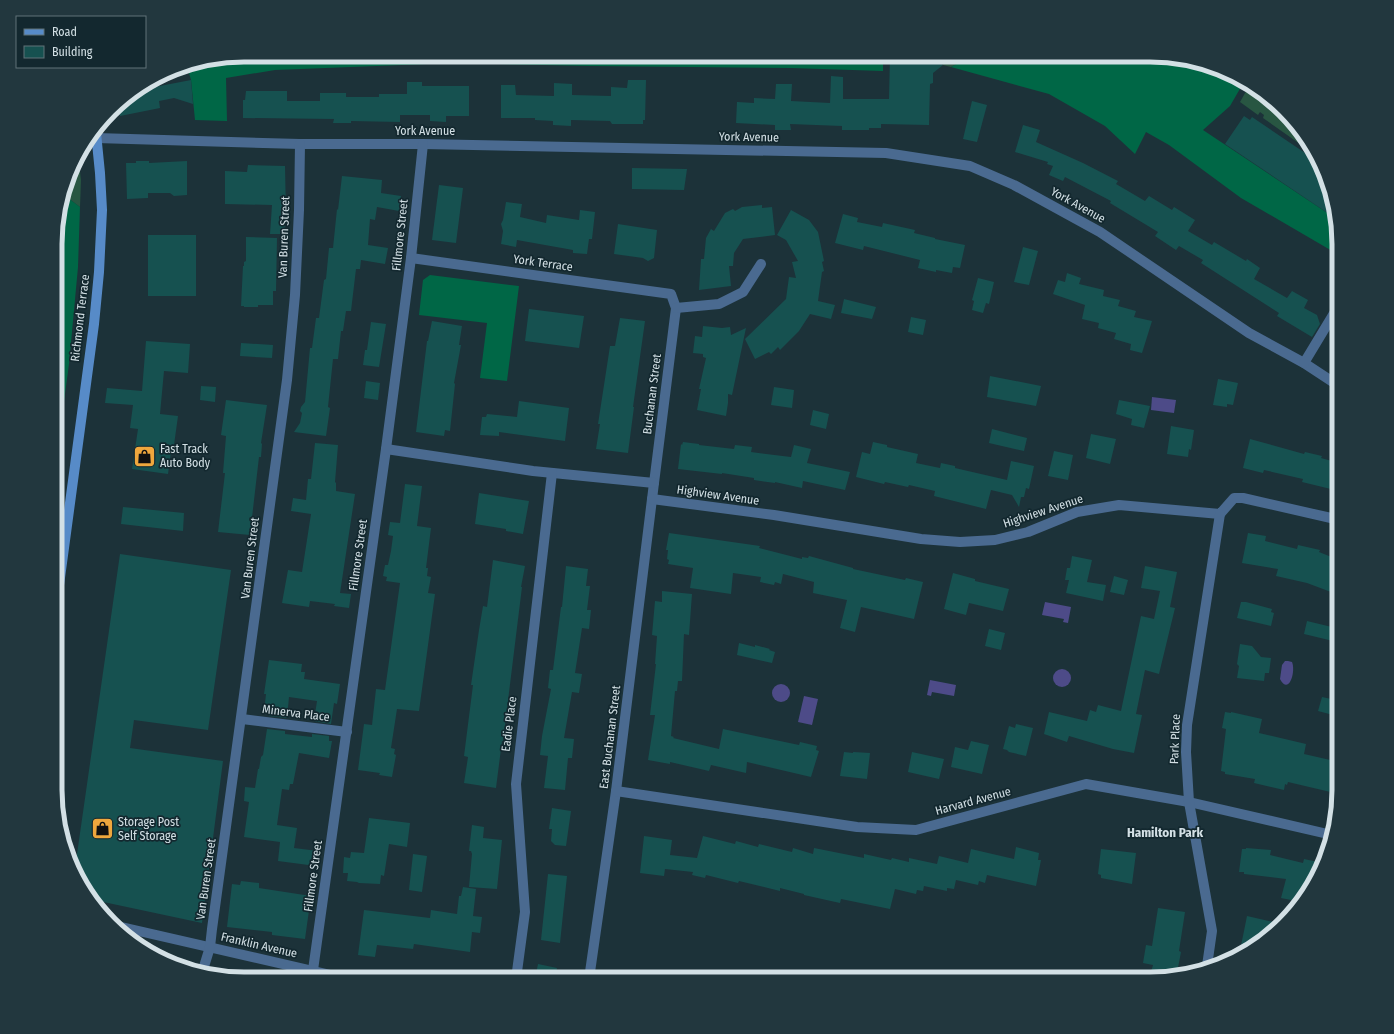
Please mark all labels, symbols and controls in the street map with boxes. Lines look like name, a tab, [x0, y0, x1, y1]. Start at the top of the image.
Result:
legend	[16, 16, 146, 68]
text: Road	[52, 25, 77, 39]
text: Building	[52, 45, 93, 59]
street label: York Avenue	[395, 124, 455, 138]
street label: York Avenue	[719, 129, 779, 145]
street label: York Avenue	[1048, 184, 1108, 226]
street label: Van Buren Street	[276, 196, 292, 278]
street label: Fillmore Street	[389, 198, 411, 271]
street label: York Terrace	[512, 252, 574, 274]
street label: Richmond Terrace	[68, 274, 92, 362]
street label: Buchanan Street	[640, 353, 664, 435]
place label: Fast Track Auto Body	[160, 442, 211, 470]
shop icon: Fast Track Auto Body	[131, 443, 157, 469]
street label: Highview Avenue	[676, 482, 760, 508]
street label: Highview Avenue	[1001, 491, 1085, 531]
street label: Van Buren Street	[238, 516, 262, 600]
street label: Fillmore Street	[346, 518, 370, 592]
street label: East Buchanan Street	[597, 684, 623, 790]
street label: Eadie Place	[499, 696, 519, 752]
street label: Minerva Place	[261, 702, 331, 724]
street label: Park Place	[1167, 714, 1183, 764]
street label: Harvard Avenue	[934, 784, 1012, 818]
place label: Storage Post Self Storage	[118, 815, 179, 843]
shop icon: Storage Post Self Storage	[90, 816, 116, 842]
district label: Hamilton Park	[1127, 825, 1203, 840]
street label: Van Buren Street	[193, 837, 219, 921]
street label: Fillmore Street	[301, 839, 325, 913]
street label: Franklin Avenue	[219, 929, 299, 961]

